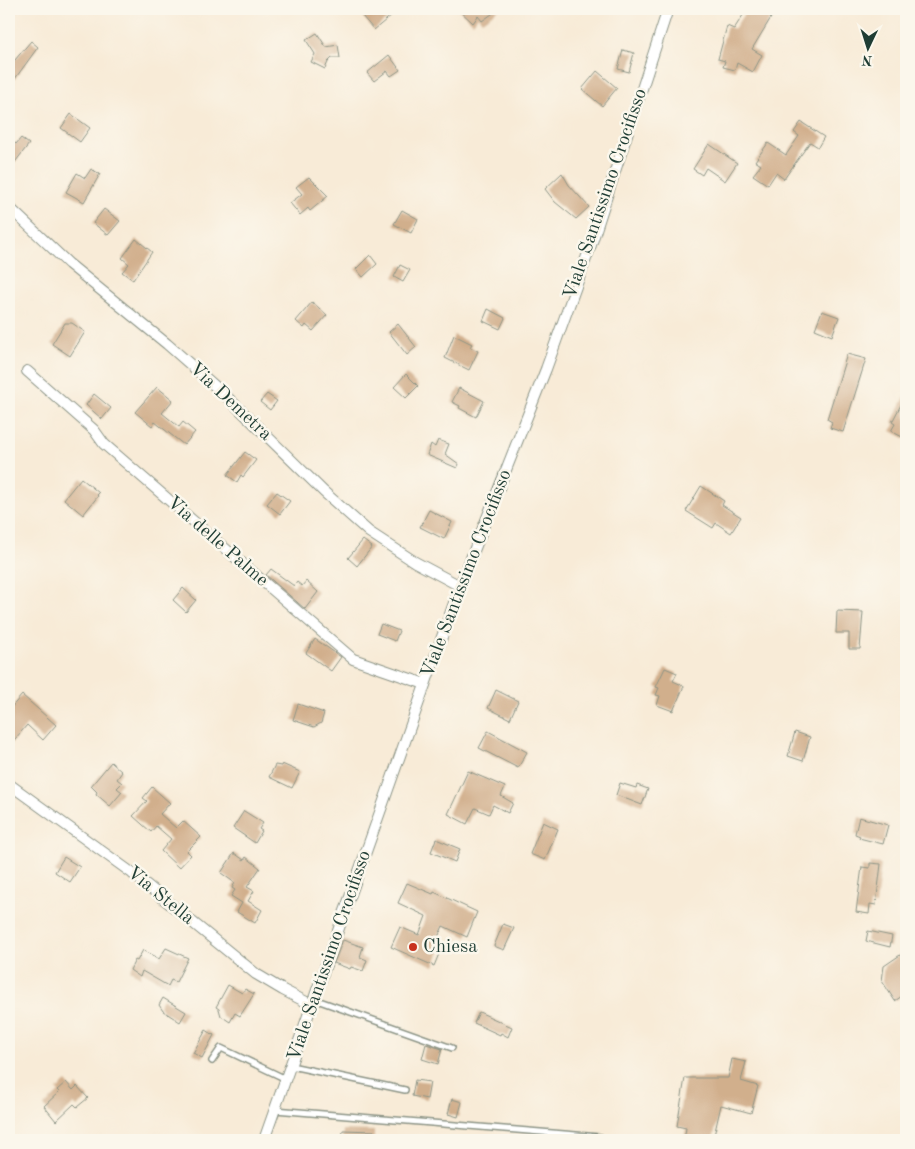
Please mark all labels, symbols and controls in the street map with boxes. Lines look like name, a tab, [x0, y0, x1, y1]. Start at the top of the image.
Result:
north arrow	[842, 22, 892, 72]
text: N	[861, 53, 873, 67]
street label: Viale Santissimo Crocifisso	[561, 86, 651, 302]
street label: Via Demetra	[185, 359, 275, 445]
street label: Viale Santissimo Crocifisso	[418, 467, 516, 681]
street label: Via delle Palme	[163, 493, 271, 591]
street label: Viale Santissimo Crocifisso	[285, 848, 375, 1064]
street label: Via Stella	[123, 863, 198, 929]
place label: Chiesa	[423, 938, 478, 957]
marker: Chiesa	[407, 941, 419, 953]

